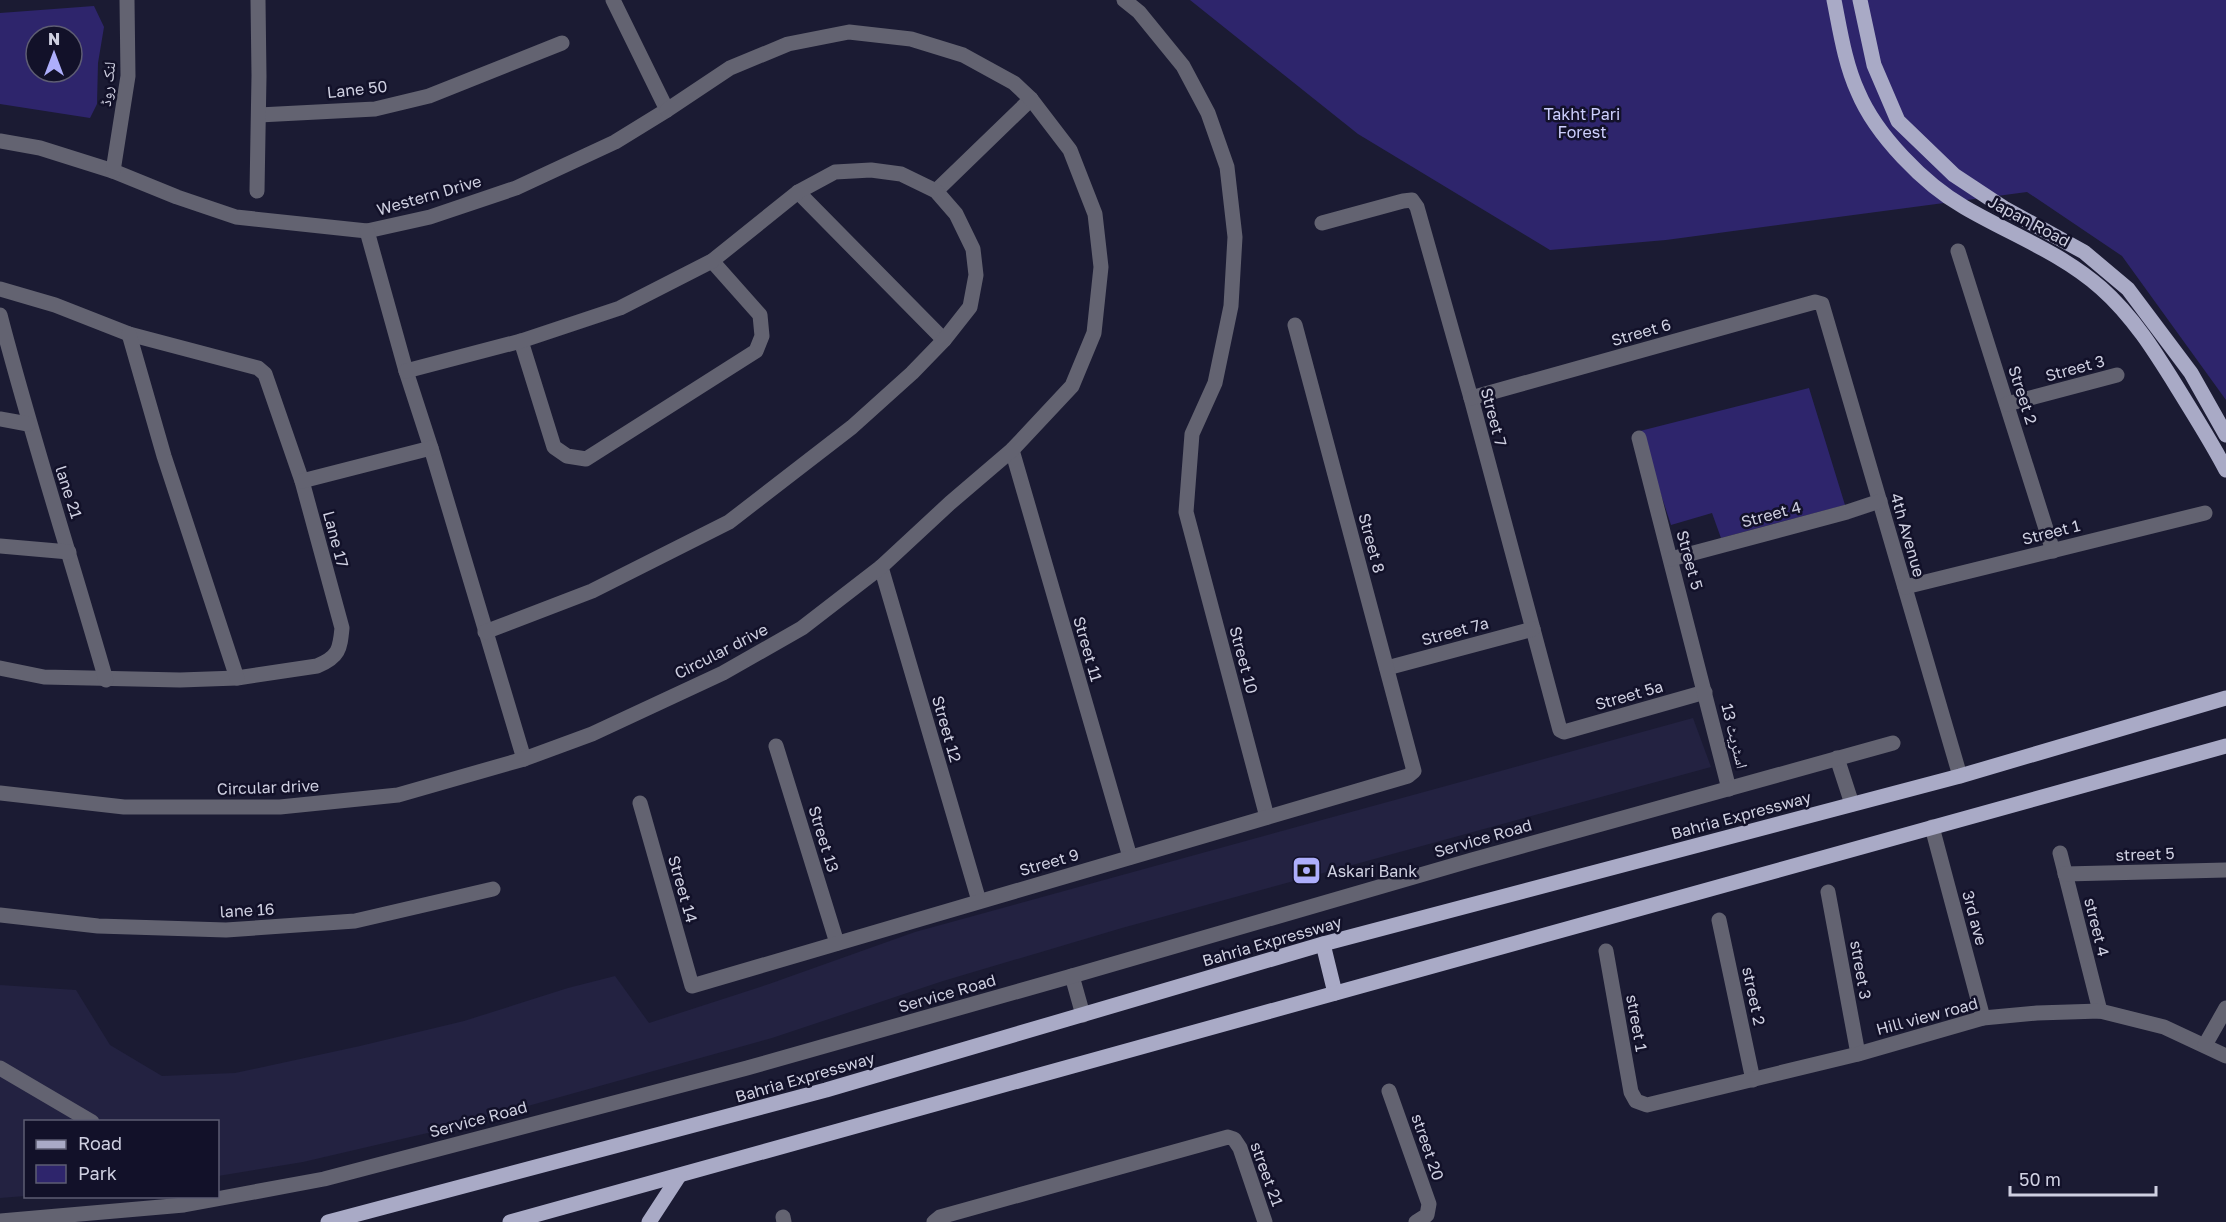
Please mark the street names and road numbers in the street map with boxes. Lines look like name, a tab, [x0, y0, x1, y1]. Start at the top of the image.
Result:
street label: لنک روڈ	[95, 61, 119, 107]
street label: Lane 50	[326, 76, 388, 102]
street label: Western Drive	[374, 171, 484, 219]
street label: Japan Road	[1985, 191, 2073, 251]
street label: Street 6	[1609, 314, 1673, 350]
street label: Street 3	[2043, 350, 2107, 386]
street label: Street 2	[2004, 363, 2042, 427]
street label: Street 7	[1477, 386, 1511, 448]
street label: lane 21	[51, 463, 87, 521]
street label: 4th Avenue	[1886, 491, 1930, 579]
street label: Street 4	[1739, 496, 1803, 532]
street label: Lane 17	[319, 509, 353, 569]
street label: Street 8	[1354, 511, 1390, 575]
street label: Street 1	[2020, 515, 2082, 549]
street label: Street 5	[1672, 528, 1708, 592]
street label: Street 7a	[1419, 612, 1491, 650]
street label: Street 11	[1069, 614, 1107, 684]
street label: Circular drive	[671, 619, 771, 683]
street label: Street 10	[1225, 624, 1263, 696]
street label: Street 5a	[1593, 676, 1665, 714]
street label: Street 12	[928, 693, 966, 765]
street label: اسٹریٹ 13	[1717, 701, 1753, 771]
street label: Circular drive	[217, 775, 319, 799]
street label: Bahria Expressway	[1669, 787, 1813, 843]
street label: Street 13	[804, 803, 844, 875]
street label: Service Road	[1432, 815, 1534, 861]
street label: street 5	[2115, 843, 2175, 865]
street label: Street 9	[1017, 844, 1081, 880]
street label: Street 14	[664, 853, 702, 925]
street label: 3rd ave	[1958, 888, 1992, 948]
street label: street 4	[2080, 896, 2114, 958]
street label: lane 16	[219, 899, 275, 921]
street label: Bahria Expressway	[1200, 912, 1344, 970]
street label: street 3	[1846, 939, 1876, 1001]
street label: street 2	[1738, 965, 1770, 1027]
street label: Service Road	[896, 970, 998, 1016]
street label: street 1	[1622, 993, 1652, 1053]
street label: Hill view road	[1874, 993, 1980, 1039]
street label: Bahria Expressway	[733, 1048, 877, 1106]
street label: Service Road	[427, 1096, 529, 1142]
street label: street 20	[1407, 1111, 1449, 1183]
street label: street 21	[1246, 1139, 1288, 1209]

